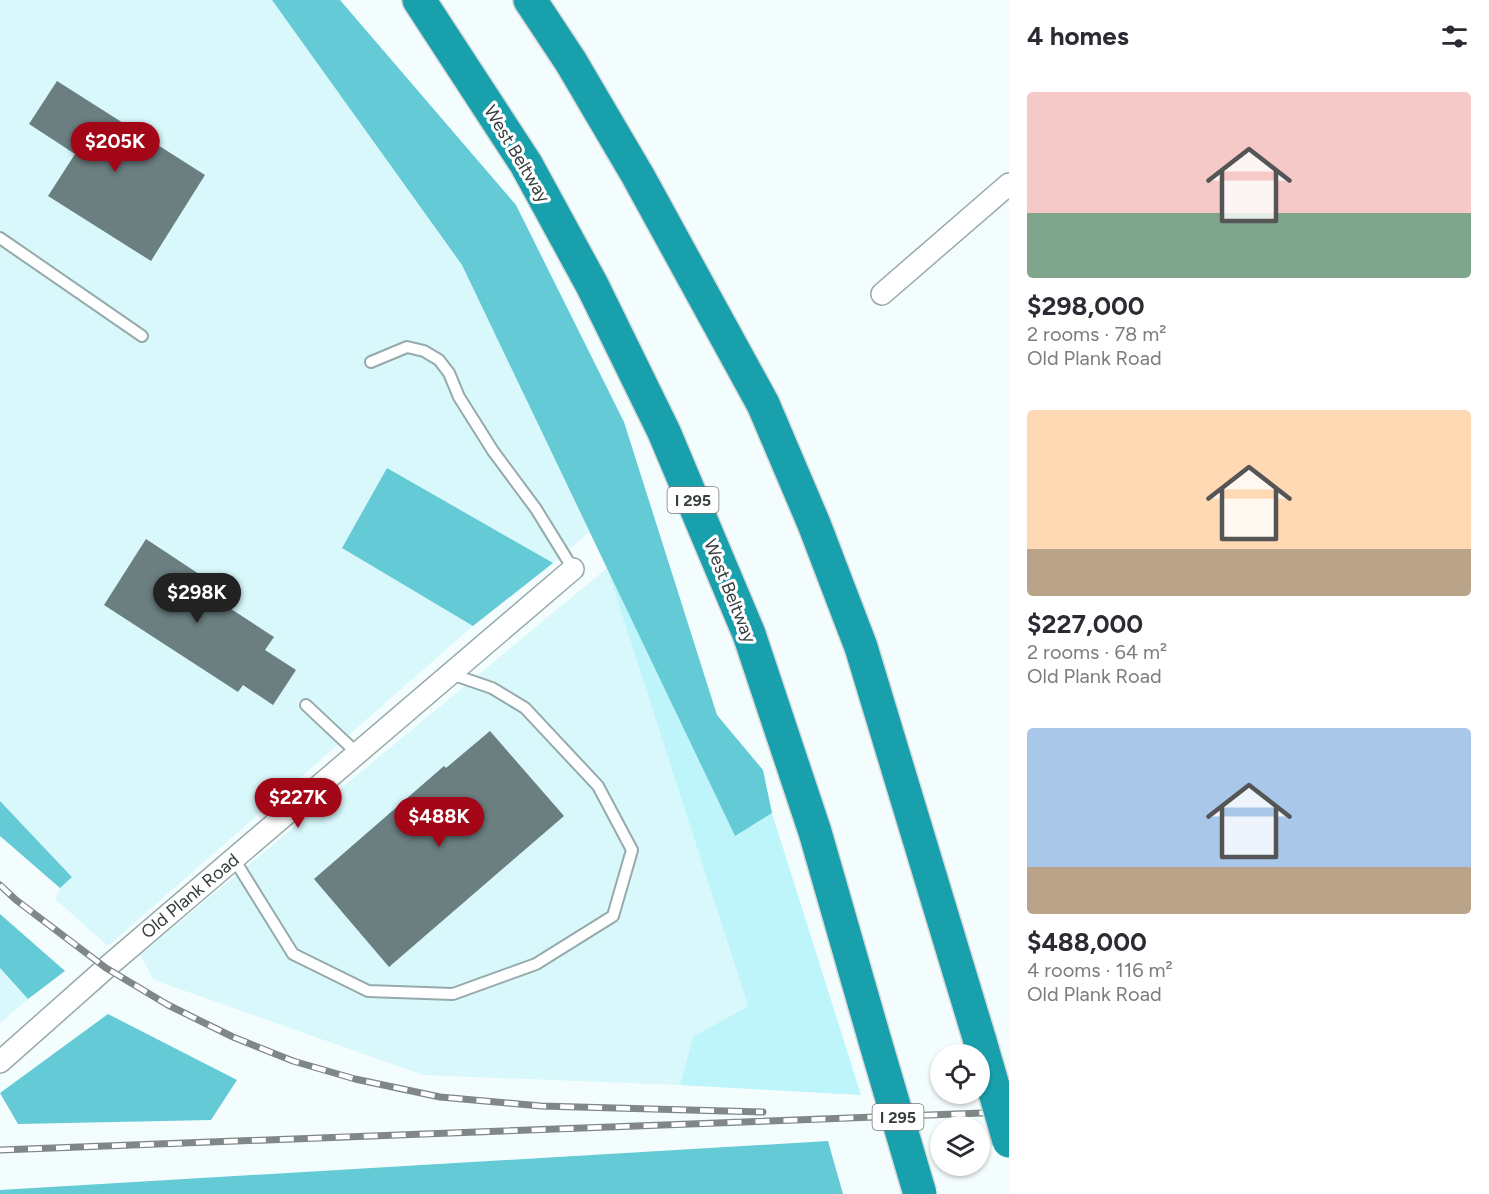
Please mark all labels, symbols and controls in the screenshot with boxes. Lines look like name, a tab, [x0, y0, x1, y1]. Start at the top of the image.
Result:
text: 4 homes	[1027, 20, 1129, 52]
icon: filters	[1438, 20, 1471, 53]
street label: West Beltway	[479, 101, 555, 207]
pin: $205K	[73, 122, 157, 173]
text: $205K	[85, 129, 145, 153]
icon: home	[1195, 131, 1303, 239]
text: $298,000	[1027, 290, 1145, 322]
text: 2 rooms · 78 m²	[1027, 322, 1167, 346]
text: Old Plank Road	[1027, 346, 1162, 370]
icon: home	[1195, 449, 1303, 557]
road number: I 295	[668, 487, 718, 513]
street label: West Beltway	[699, 536, 761, 647]
pin: $298K	[155, 573, 239, 624]
text: $298K	[167, 580, 227, 604]
text: $227,000	[1027, 608, 1143, 640]
text: 2 rooms · 64 m²	[1027, 640, 1167, 664]
text: Old Plank Road	[1027, 664, 1162, 688]
icon: home	[1195, 767, 1303, 875]
pin: $227K	[256, 778, 340, 829]
text: $227K	[269, 785, 327, 809]
pin: $488K	[397, 797, 481, 848]
text: $488K	[408, 804, 470, 828]
street label: Old Plank Road	[137, 849, 243, 943]
text: $488,000	[1027, 926, 1147, 958]
text: 4 rooms · 116 m²	[1027, 958, 1173, 982]
text: Old Plank Road	[1027, 982, 1162, 1006]
map controls	[930, 1044, 990, 1176]
button: locate	[930, 1044, 990, 1104]
road number: I 295	[872, 1104, 924, 1130]
button: layers	[930, 1116, 990, 1176]

